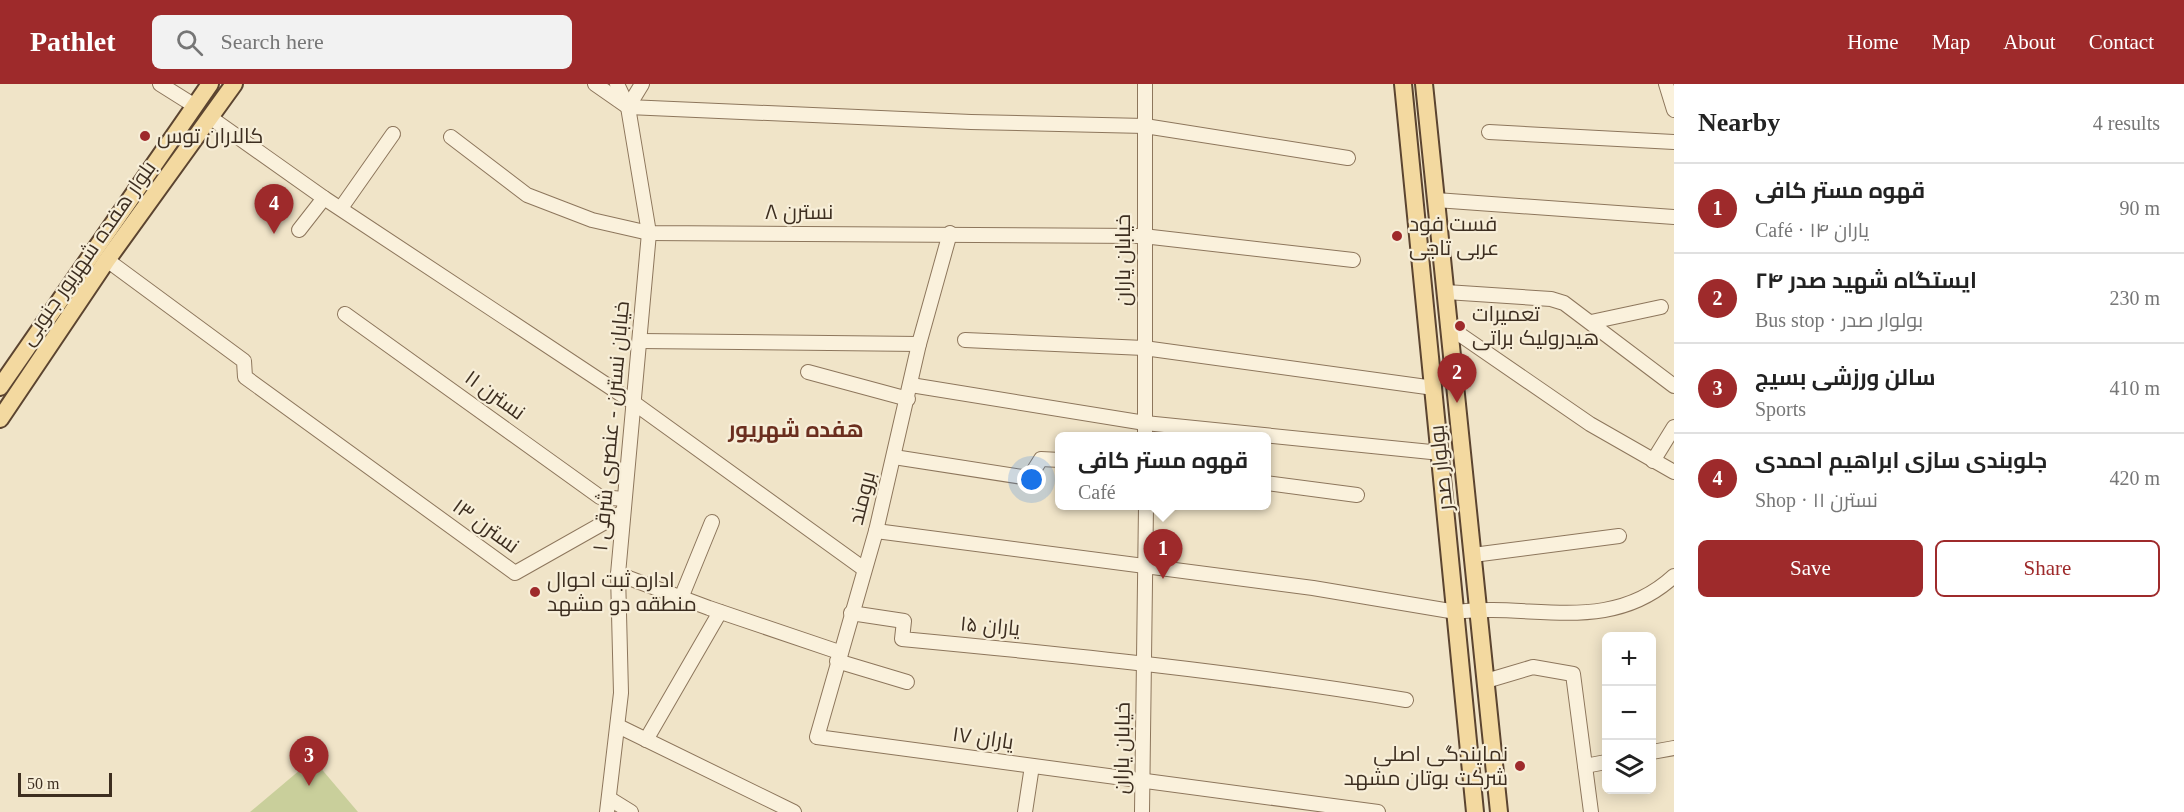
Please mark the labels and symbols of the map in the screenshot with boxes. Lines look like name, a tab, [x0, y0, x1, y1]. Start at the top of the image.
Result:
place label: كالاران توس	[157, 124, 263, 149]
marker: كالاران توس	[138, 129, 152, 143]
street label: بلوار هفده شهریور جنوبی	[15, 156, 162, 350]
pin: 4	[254, 184, 294, 234]
street label: نسترن ۸	[765, 200, 833, 225]
place label: فست فود عربی تاجی	[1409, 212, 1499, 261]
street label: خیابان یاران	[1111, 214, 1136, 306]
marker: فست فود عربی تاجی	[1390, 229, 1404, 243]
street label: خیابان نسترن - عنصری شرقی ۱	[588, 300, 635, 552]
place label: تعمیرات هیدرولیک براتی	[1472, 302, 1599, 351]
marker: تعمیرات هیدرولیک براتی	[1453, 319, 1467, 333]
pin: 2	[1438, 354, 1476, 403]
street label: نسترن ۱۱	[460, 365, 530, 426]
district label: هفده شهریور	[727, 417, 864, 443]
street label: بولوار صدر	[1425, 424, 1458, 513]
your location	[1017, 465, 1046, 494]
street label: برومند	[844, 469, 880, 527]
street label: نسترن ۱۳	[448, 494, 524, 559]
pin: 1	[1144, 530, 1182, 579]
place label: اداره ثبت احوال منطقه دو مشهد	[547, 568, 697, 617]
marker: اداره ثبت احوال منطقه دو مشهد	[528, 585, 542, 599]
street label: یاران ۱۵	[959, 611, 1021, 642]
street label: خیابان یاران	[1109, 702, 1136, 794]
street label: یاران ۱۷	[951, 722, 1016, 755]
pin: 3	[290, 736, 328, 786]
place label: نمایندگی اصلی شرکت بوتان مشهد	[1344, 742, 1508, 791]
marker: نمایندگی اصلی شرکت بوتان مشهد	[1513, 759, 1527, 773]
scale bar	[18, 770, 112, 798]

